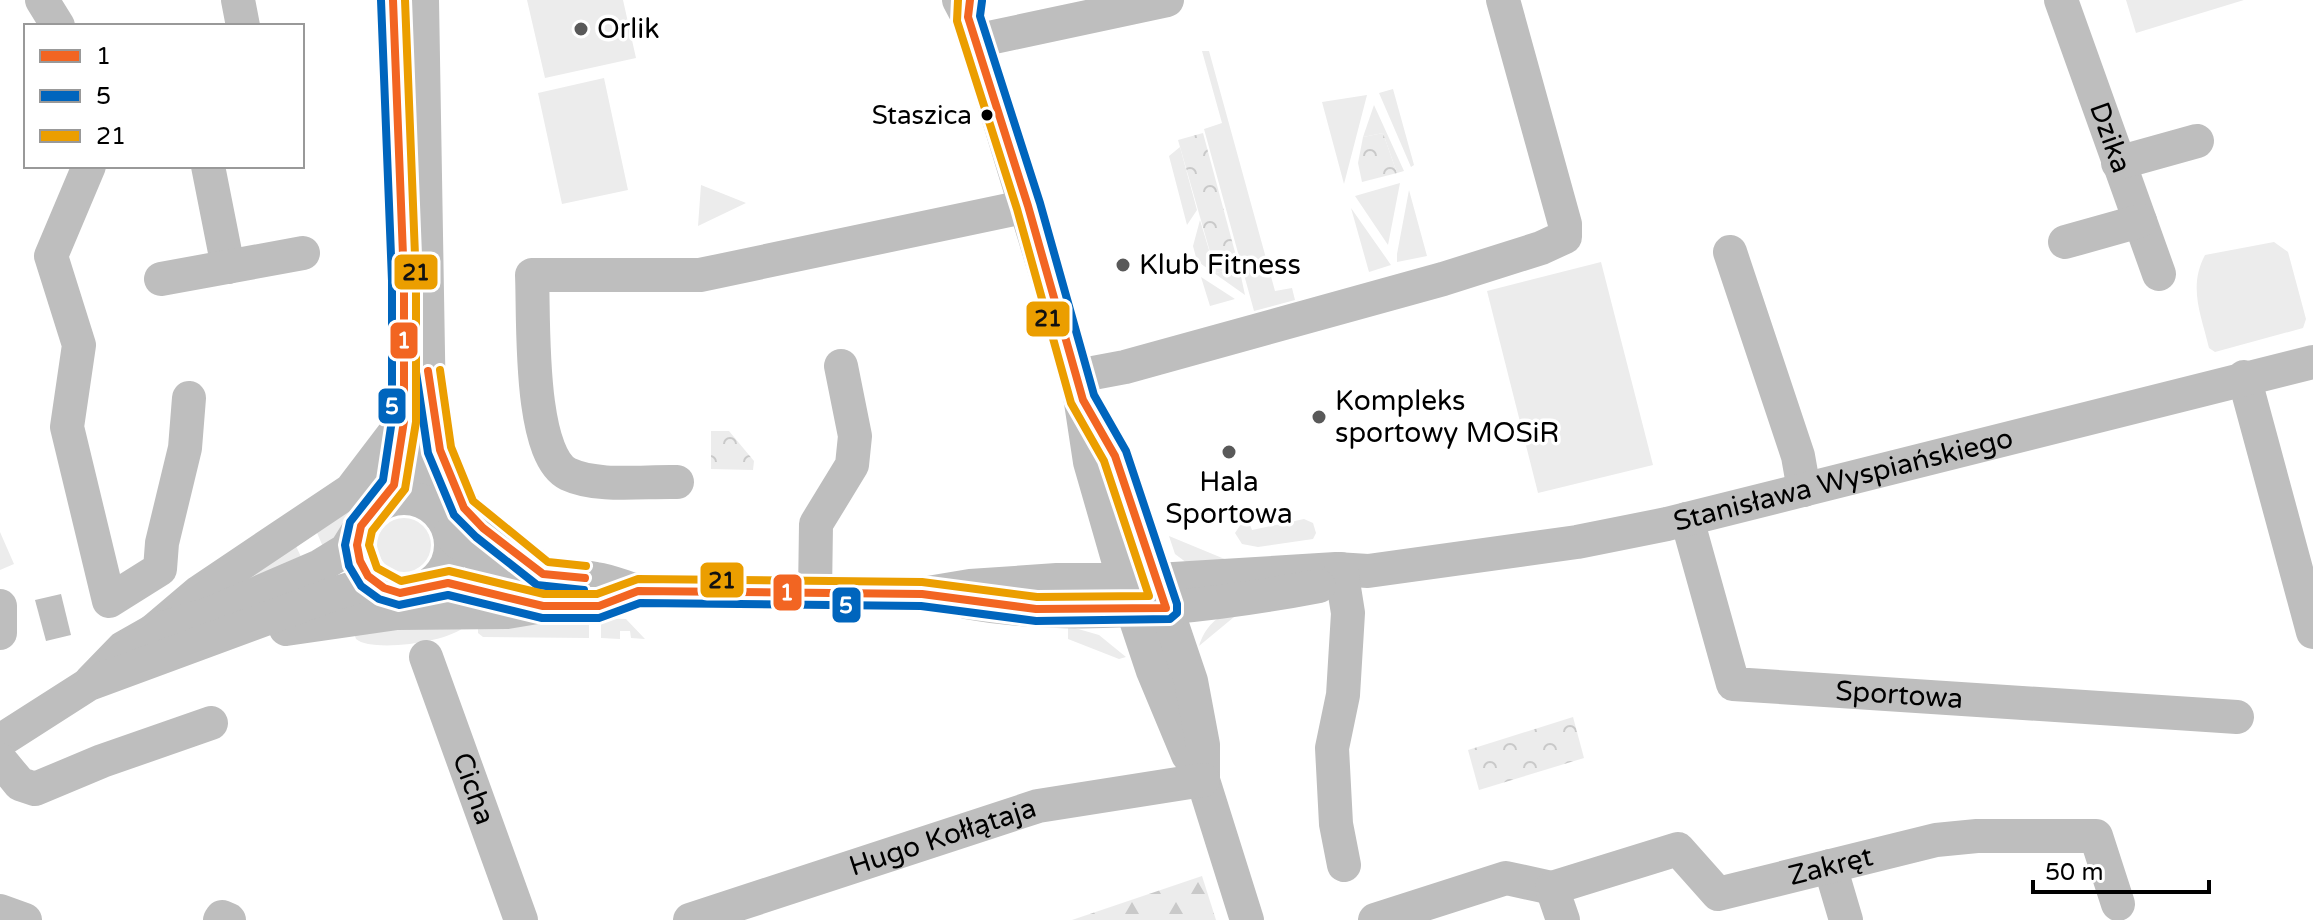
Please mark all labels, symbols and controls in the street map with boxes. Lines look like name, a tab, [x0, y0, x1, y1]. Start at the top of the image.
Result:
place label: Orlik	[597, 12, 659, 46]
marker: Orlik	[572, 20, 590, 38]
legend	[24, 24, 304, 168]
text: 1	[96, 42, 111, 71]
text: 5	[96, 82, 111, 111]
street label: Dzika	[2082, 98, 2138, 177]
place label: Staszica	[872, 100, 972, 131]
marker: Staszica	[979, 107, 995, 123]
text: 21	[96, 122, 126, 151]
place label: Klub Fitness	[1139, 248, 1301, 282]
line badge: 21	[393, 253, 439, 291]
marker: Klub Fitness	[1114, 256, 1132, 274]
text: 21	[402, 260, 430, 286]
line badge: 21	[1025, 300, 1071, 338]
text: 21	[1034, 306, 1062, 332]
line badge: 1	[389, 321, 419, 360]
text: 1	[397, 328, 411, 354]
place label: Kompleks sportowy MOSiR	[1335, 384, 1559, 450]
line badge: 5	[377, 387, 407, 425]
text: 5	[385, 394, 399, 420]
marker: Kompleks sportowy MOSiR	[1310, 408, 1328, 426]
street label: Stanisława Wyspiańskiego	[1670, 421, 2016, 539]
marker: Hala Sportowa	[1220, 443, 1238, 461]
place label: Hala Sportowa	[1165, 465, 1293, 531]
line badge: 21	[699, 561, 745, 599]
text: 21	[708, 568, 736, 594]
line badge: 1	[772, 573, 803, 612]
text: 1	[780, 580, 794, 606]
line badge: 5	[831, 586, 862, 624]
text: 5	[839, 593, 853, 619]
street label: Sportowa	[1835, 674, 1964, 716]
street label: Cicha	[445, 748, 502, 829]
street label: Hugo Kołłątaja	[845, 791, 1041, 884]
street label: Zakręt	[1785, 839, 1877, 893]
scale bar	[2033, 844, 2209, 894]
text: 50 m	[2045, 858, 2103, 887]

